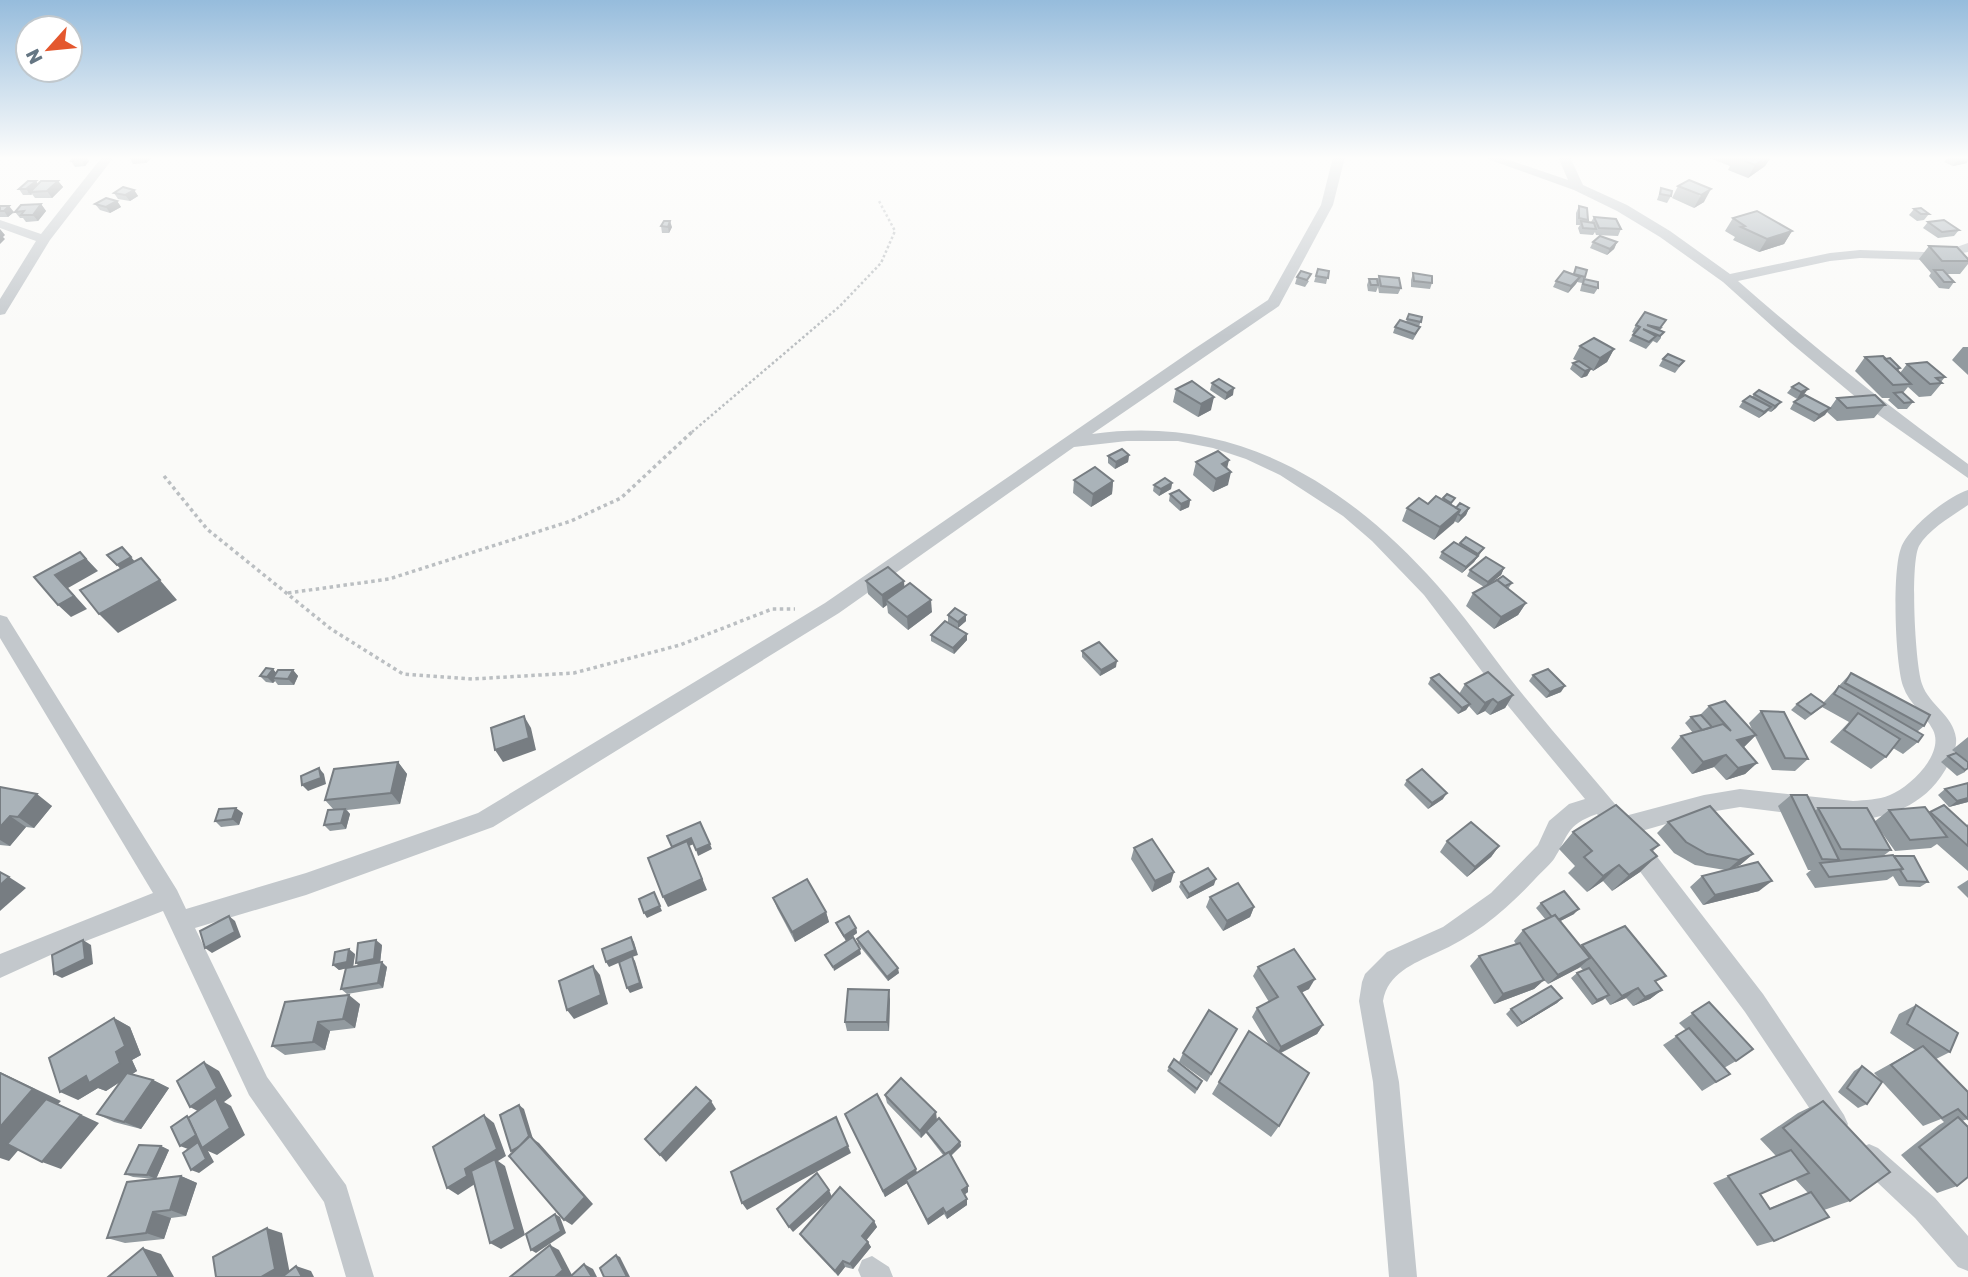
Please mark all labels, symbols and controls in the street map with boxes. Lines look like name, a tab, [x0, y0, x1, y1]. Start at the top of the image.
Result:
north arrow	[14, 14, 84, 84]
text: N	[21, 45, 48, 68]

